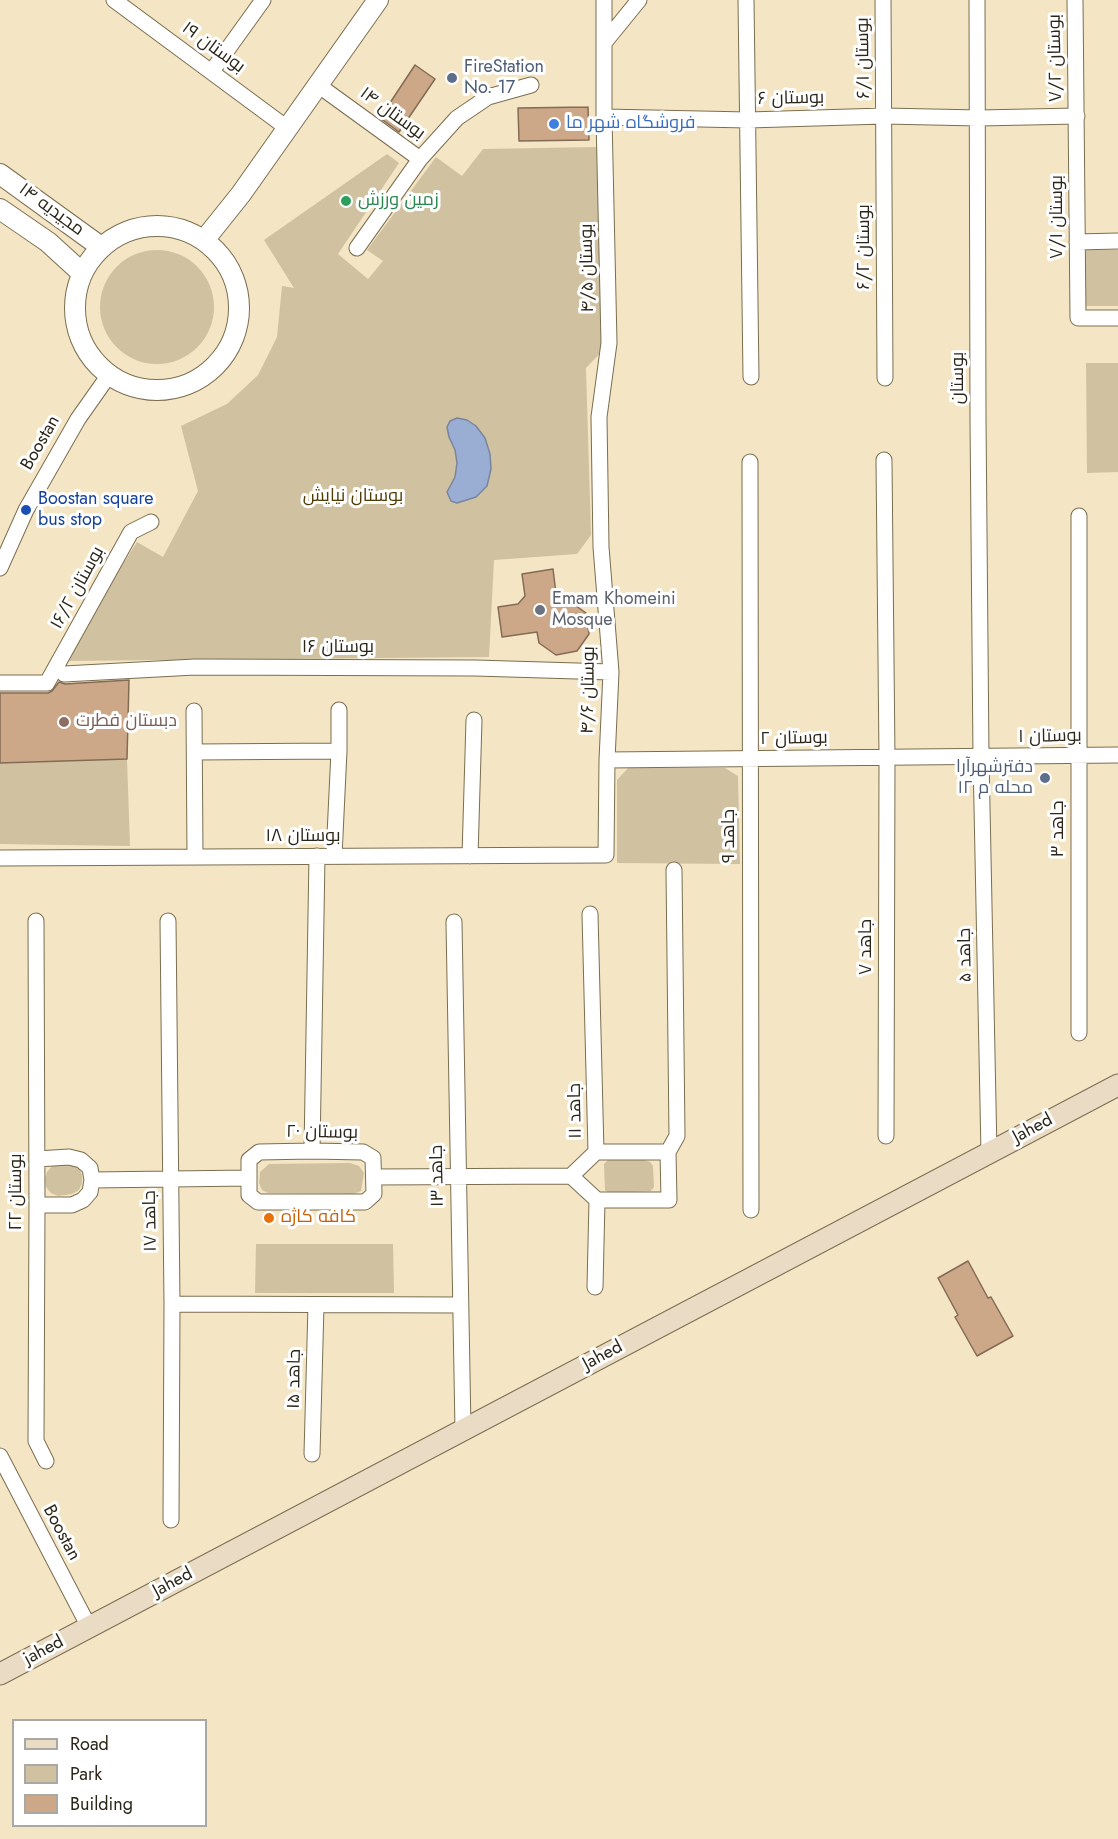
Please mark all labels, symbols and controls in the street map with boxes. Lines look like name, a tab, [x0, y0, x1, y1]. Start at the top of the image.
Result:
street label: بوستان ۷/۲	[1044, 14, 1068, 102]
street label: بوستان ۶/۱	[852, 17, 876, 99]
street label: بوستان ۱۹	[177, 18, 249, 78]
place label: FireStation No. 17	[464, 57, 544, 100]
marker: FireStation No. 17	[445, 71, 459, 85]
street label: بوستان ۱۴	[355, 83, 429, 145]
street label: بوستان ۶	[757, 88, 825, 110]
place label: فروشگاه شهر ما	[566, 113, 695, 135]
marker: فروشگاه شهر ما	[547, 117, 561, 131]
street label: بوستان ۷/۱	[1047, 175, 1069, 259]
street label: مجیدیه ۱۴	[14, 179, 88, 241]
place label: زمین ورزش	[358, 190, 439, 212]
marker: زمین ورزش	[339, 194, 353, 208]
street label: بوستان ۶/۲	[854, 204, 876, 290]
street label: بوستان ۴/۵	[576, 223, 600, 313]
street label: بوستان	[948, 352, 970, 404]
street label: Boostan	[17, 412, 65, 474]
park label: بوستان نیایش	[303, 486, 403, 508]
place label: Boostan square bus stop	[38, 489, 154, 532]
marker: Boostan square bus stop	[19, 503, 33, 517]
street label: بوستان ۱۶/۲	[46, 543, 110, 633]
place label: Emam Khomeini Mosque	[552, 589, 676, 632]
marker: Emam Khomeini Mosque	[533, 603, 547, 617]
street label: بوستان ۱۶	[302, 637, 374, 659]
street label: بوستان ۴/۶	[577, 646, 601, 734]
place label: دبستان فطرت	[76, 711, 177, 733]
marker: دبستان فطرت	[57, 715, 71, 729]
street label: بوستان ۱	[1018, 726, 1082, 748]
street label: بوستان ۲	[760, 728, 828, 750]
place label: دفترشهرآرا محله م ۱۲	[956, 757, 1033, 800]
marker: دفترشهرآرا محله م ۱۲	[1038, 771, 1052, 785]
street label: جاهد ۳	[1048, 801, 1070, 857]
street label: جاهد ۹	[719, 809, 741, 863]
street label: بوستان ۱۸	[266, 826, 340, 848]
street label: جاهد ۷	[856, 919, 878, 975]
street label: جاهد ۵	[955, 928, 977, 982]
street label: جاهد ۱۱	[565, 1083, 587, 1139]
street label: Jahed	[1009, 1110, 1057, 1148]
street label: بوستان ۲۰	[286, 1122, 358, 1144]
street label: جاهد ۱۳	[427, 1145, 449, 1207]
street label: بوستان ۲۲	[6, 1153, 28, 1231]
street label: جاهد ۱۷	[140, 1190, 162, 1252]
place label: کافه کاژه	[281, 1207, 356, 1229]
marker: کافه کاژه	[262, 1211, 276, 1225]
street label: Jahed	[579, 1337, 627, 1375]
street label: جاهد ۱۵	[284, 1349, 306, 1409]
street label: Boostan	[38, 1502, 84, 1564]
street label: Jahed	[149, 1564, 197, 1602]
street label: jahed	[20, 1632, 68, 1670]
legend	[12, 1719, 207, 1827]
text: Road	[70, 1731, 109, 1757]
text: Park	[70, 1761, 102, 1787]
text: Building	[70, 1791, 133, 1817]

